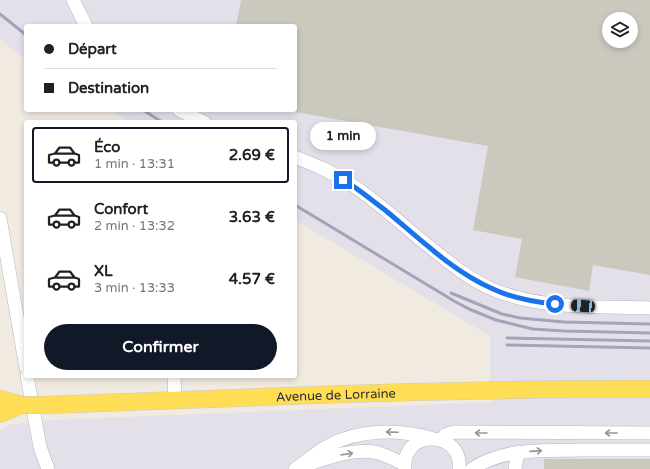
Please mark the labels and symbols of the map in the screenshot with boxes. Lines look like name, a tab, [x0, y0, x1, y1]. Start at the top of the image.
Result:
callout: 1 min	[310, 122, 376, 150]
route end	[334, 171, 352, 189]
route start	[546, 295, 564, 313]
car	[571, 299, 595, 313]
street label: Avenue de Lorraine	[276, 386, 396, 405]
one-way arrow	[386, 428, 399, 436]
one-way arrow	[475, 429, 488, 437]
one-way arrow	[605, 429, 618, 437]
one-way arrow	[529, 448, 542, 455]
one-way arrow	[340, 450, 353, 458]

